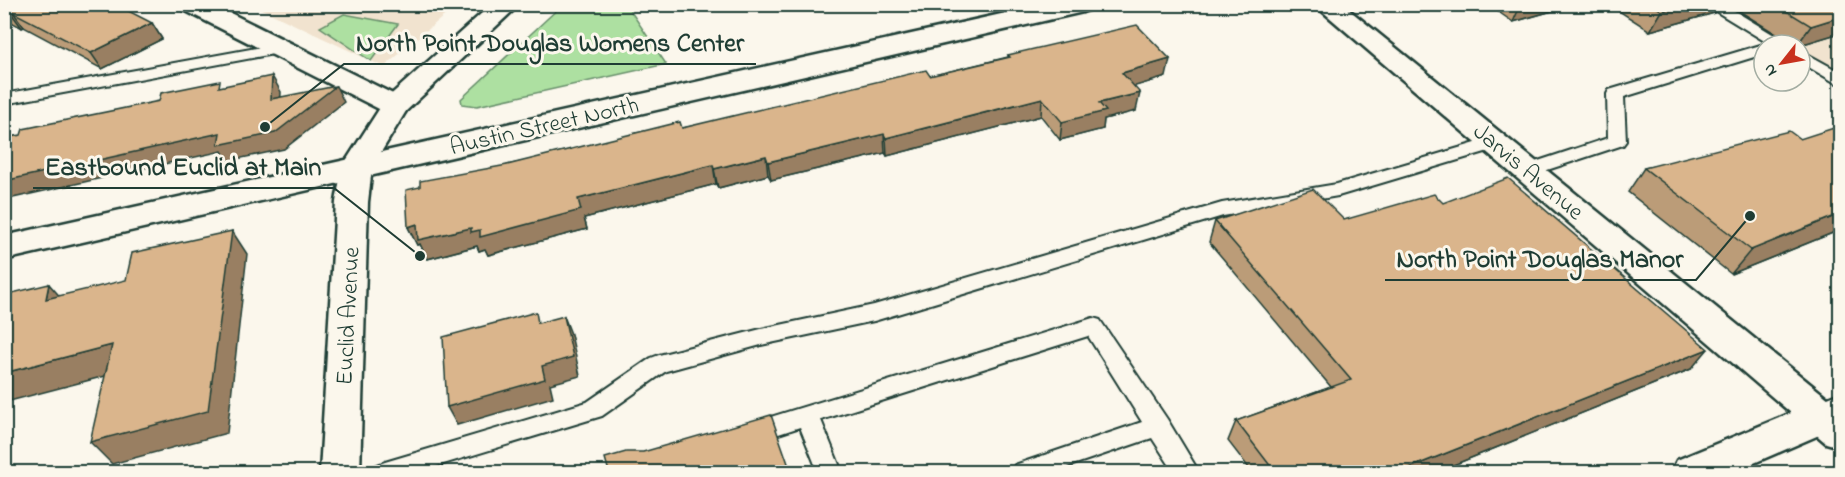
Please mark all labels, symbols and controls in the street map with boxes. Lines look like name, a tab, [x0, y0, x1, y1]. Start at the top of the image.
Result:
callout: North Point Douglas Womens Center	[344, 20, 756, 64]
text: North Point Douglas Womens Center	[356, 26, 745, 65]
north arrow	[1752, 33, 1812, 93]
text: N	[1758, 59, 1784, 81]
street label: Austin Street North	[447, 89, 642, 166]
street label: Jarvis Avenue	[1464, 116, 1591, 230]
callout: Eastbound Euclid at Main	[33, 144, 334, 188]
text: Eastbound Euclid at Main	[45, 150, 321, 188]
callout: North Point Douglas Manor	[1385, 236, 1696, 280]
text: North Point Douglas Manor	[1397, 242, 1684, 281]
street label: Euclid Avenue	[328, 246, 371, 386]

